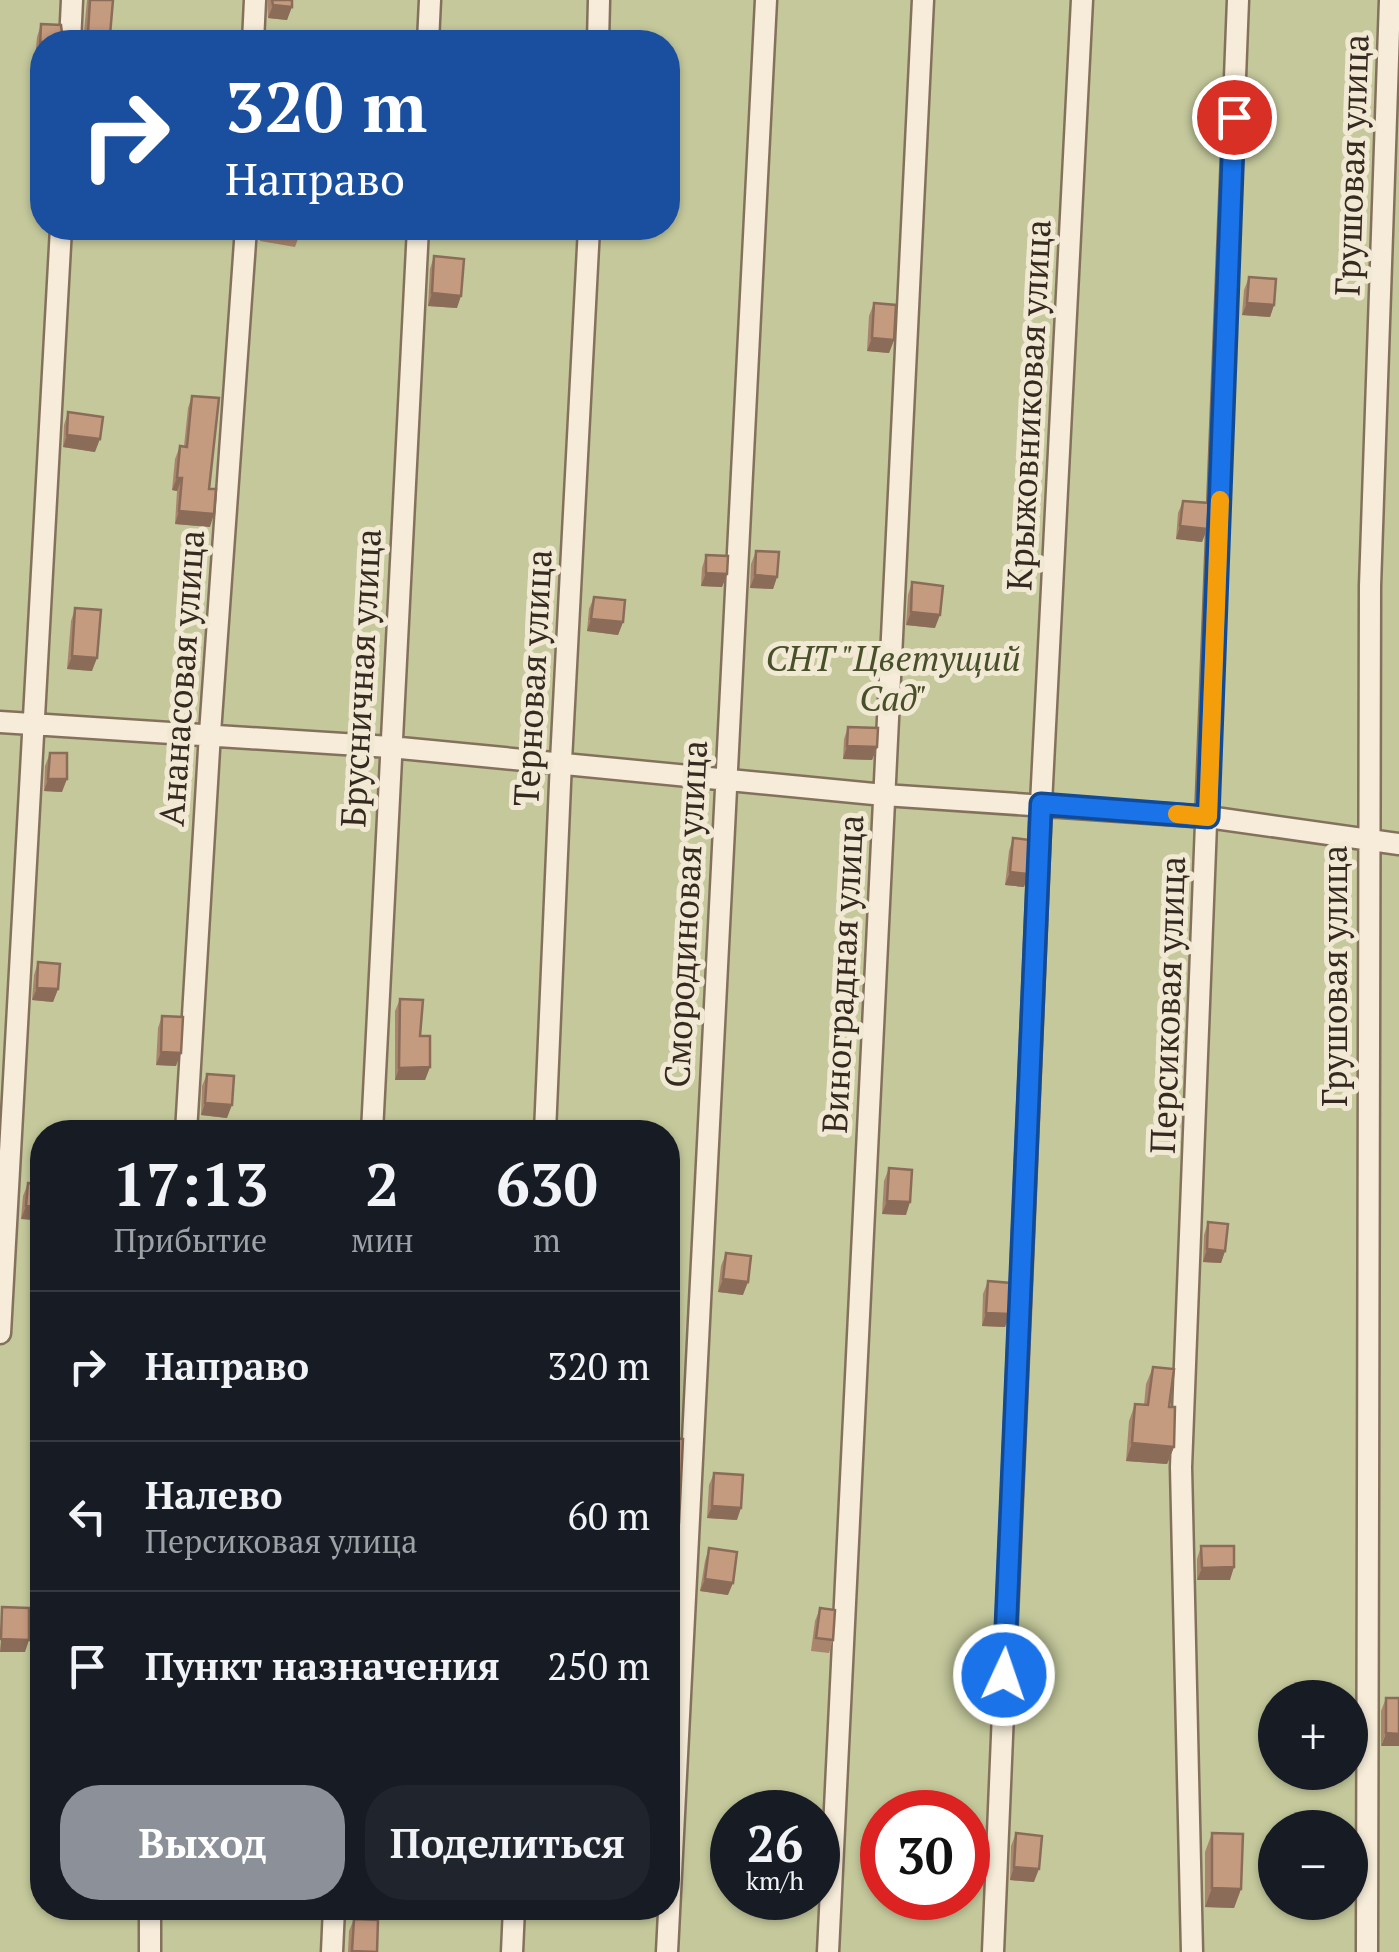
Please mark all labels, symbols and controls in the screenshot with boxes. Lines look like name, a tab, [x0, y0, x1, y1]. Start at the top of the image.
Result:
street label: Грушовая улица	[1323, 33, 1379, 297]
text: 320 m	[225, 59, 427, 152]
icon: right	[60, 70, 190, 200]
pin	[1192, 75, 1277, 160]
icon: arrive	[1207, 90, 1262, 145]
text: Направо	[225, 148, 405, 208]
street label: Крыжовниковая улица	[995, 218, 1061, 592]
street label: Брусничная улица	[329, 527, 391, 828]
street label: Ананасовая улица	[148, 528, 214, 828]
street label: Терновая улица	[502, 548, 562, 808]
park label: СНТ "Цветущий Сад"	[765, 635, 1021, 721]
street label: Смородиновая улица	[653, 739, 717, 1089]
street label: Виноградная улица	[811, 813, 873, 1134]
street label: Грушовая улица	[1311, 845, 1357, 1107]
street label: Персиковая улица	[1139, 855, 1195, 1155]
text: 17:13	[112, 1144, 269, 1223]
text: 2	[365, 1144, 399, 1223]
text: 630	[496, 1144, 598, 1223]
text: Прибытие	[114, 1219, 267, 1261]
text: мин	[351, 1219, 414, 1261]
text: m	[533, 1219, 561, 1261]
icon: right	[60, 1339, 115, 1394]
text: Направо	[145, 1341, 309, 1391]
text: 320 m	[547, 1341, 650, 1391]
text: Налево	[145, 1470, 283, 1520]
icon: left	[60, 1489, 115, 1544]
text: 60 m	[567, 1491, 650, 1541]
text: Персиковая улица	[145, 1520, 417, 1562]
position arrow	[952, 1623, 1056, 1727]
icon: arrive	[60, 1639, 115, 1694]
text: Пункт назначения	[145, 1641, 500, 1691]
text: 250 m	[547, 1641, 650, 1691]
map controls	[1258, 1680, 1368, 1920]
button: +	[1258, 1680, 1368, 1790]
button: Выход	[60, 1785, 345, 1900]
button: Поделиться	[365, 1785, 650, 1900]
speed limit sign: 30	[860, 1790, 990, 1920]
text: 26	[747, 1810, 803, 1876]
button: −	[1258, 1810, 1368, 1920]
text: km/h	[746, 1864, 804, 1897]

